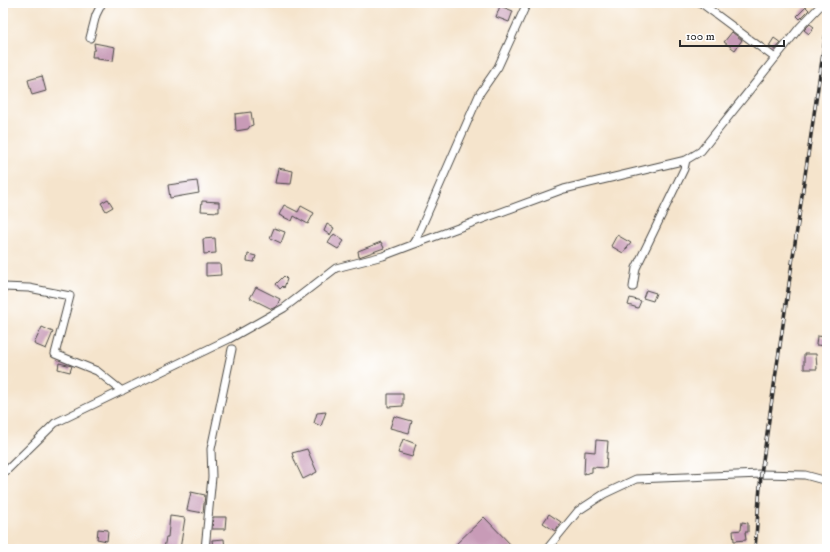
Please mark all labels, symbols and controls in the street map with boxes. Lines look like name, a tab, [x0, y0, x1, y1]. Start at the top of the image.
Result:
scale bar	[680, 22, 784, 48]
text: 100 m	[686, 29, 715, 44]

